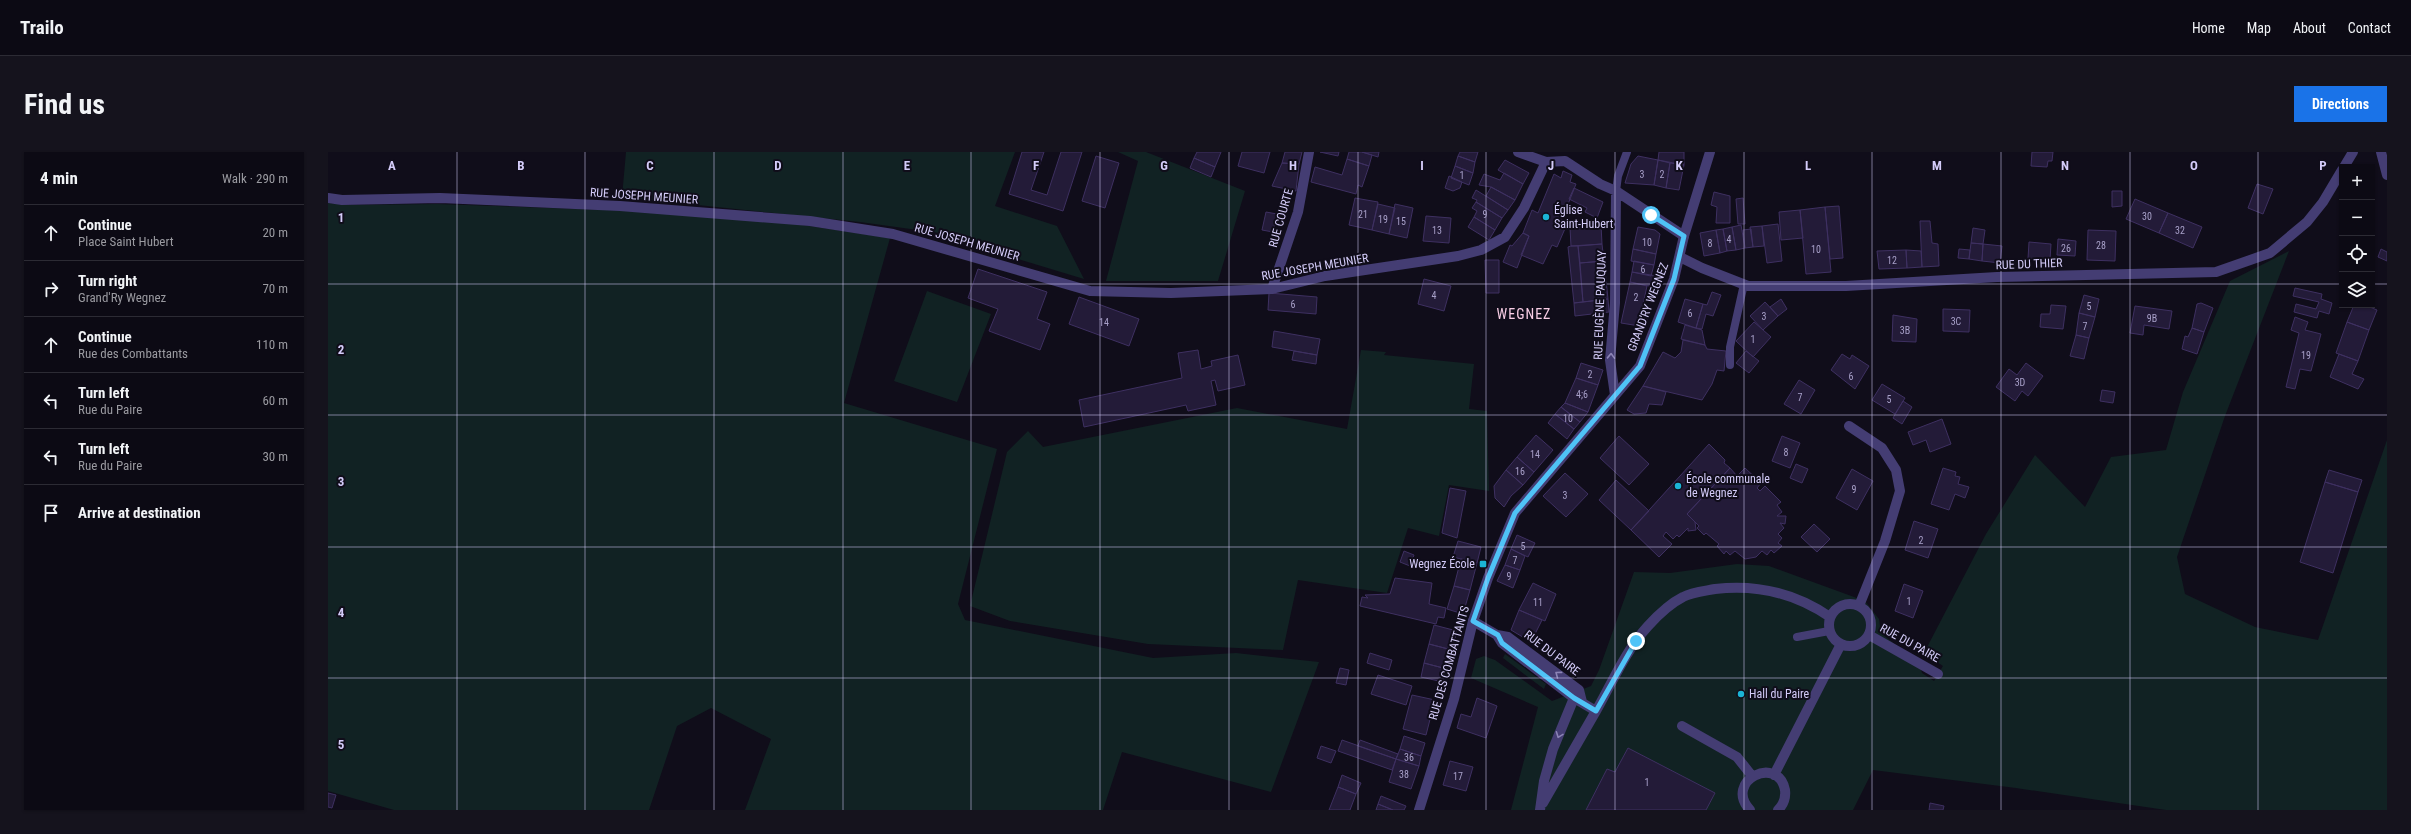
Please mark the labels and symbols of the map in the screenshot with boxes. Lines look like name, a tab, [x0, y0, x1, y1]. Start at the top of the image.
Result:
text: A	[388, 158, 396, 173]
text: B	[517, 158, 525, 173]
text: C	[646, 158, 654, 173]
text: D	[774, 158, 782, 173]
text: E	[904, 158, 911, 173]
text: F	[1033, 158, 1039, 173]
text: G	[1160, 158, 1168, 173]
text: H	[1289, 158, 1297, 173]
text: I	[1420, 158, 1424, 173]
text: J	[1548, 158, 1554, 173]
text: K	[1675, 158, 1683, 173]
text: L	[1805, 158, 1811, 173]
text: M	[1932, 158, 1942, 173]
text: N	[2061, 158, 2069, 173]
text: O	[2190, 158, 2198, 173]
text: P	[2319, 158, 2327, 173]
house number: 3	[1640, 169, 1645, 180]
house number: 2	[1660, 169, 1665, 180]
house number: 1	[1460, 170, 1464, 181]
street label: RUE JOSEPH MEUNIER	[589, 185, 699, 207]
street label: RUE COURTE	[1266, 187, 1296, 249]
place label: Église Saint-Hubert	[1554, 202, 1614, 231]
route start	[1642, 206, 1660, 224]
house number: 21	[1358, 209, 1368, 220]
house number: 9	[1483, 209, 1488, 220]
text: 1	[338, 210, 344, 225]
house number: 30	[2142, 211, 2152, 222]
marker: Église Saint-Hubert	[1541, 212, 1551, 222]
house number: 19	[1378, 214, 1388, 225]
house number: 15	[1396, 216, 1406, 227]
street label: RUE JOSEPH MEUNIER	[913, 220, 1022, 264]
house number: 13	[1432, 225, 1442, 236]
house number: 32	[2175, 225, 2185, 236]
house number: 4	[1727, 234, 1732, 245]
house number: 10	[1642, 237, 1652, 248]
house number: 8	[1708, 238, 1713, 249]
house number: 28	[2096, 240, 2106, 251]
house number: 26	[2061, 243, 2071, 254]
house number: 10	[1811, 244, 1821, 255]
street label: RUE EUGÈNE PAUQUAY	[1590, 249, 1609, 360]
street label: RUE JOSEPH MEUNIER	[1260, 251, 1370, 283]
house number: 12	[1887, 255, 1897, 266]
street label: RUE DU THIER	[1995, 256, 2063, 272]
street label: GRAND'RY WEGNEZ	[1625, 261, 1671, 353]
house number: 6	[1641, 264, 1646, 275]
house number: 4	[1432, 290, 1437, 301]
house number: 2	[1634, 292, 1639, 303]
house number: 6	[1291, 299, 1296, 310]
house number: 5	[2087, 301, 2092, 312]
district label: WEGNEZ	[1497, 306, 1551, 322]
house number: 6	[1688, 308, 1693, 319]
house number: 3	[1762, 311, 1767, 322]
house number: 9B	[2147, 313, 2157, 324]
house number: 3C	[1951, 316, 1962, 327]
house number: 14	[1099, 317, 1109, 328]
house number: 7	[2083, 321, 2088, 332]
house number: 3B	[1900, 325, 1910, 336]
house number: 1	[1751, 334, 1755, 345]
text: 2	[338, 342, 345, 357]
house number: 19	[2301, 350, 2311, 361]
one-way arrow	[1607, 353, 1615, 359]
house number: 2	[1588, 369, 1593, 380]
house number: 6	[1849, 371, 1854, 382]
house number: 3D	[2015, 377, 2026, 388]
house number: 4;6	[1576, 389, 1588, 400]
house number: 7	[1798, 392, 1803, 403]
house number: 5	[1887, 394, 1892, 405]
house number: 10	[1563, 413, 1573, 424]
house number: 8	[1784, 447, 1789, 458]
house number: 14	[1530, 449, 1540, 460]
house number: 16	[1515, 466, 1525, 477]
place label: École communale de Wegnez	[1686, 471, 1770, 500]
text: 3	[338, 474, 344, 489]
marker: École communale de Wegnez	[1673, 481, 1683, 491]
house number: 9	[1852, 484, 1857, 495]
house number: 3	[1563, 490, 1568, 501]
house number: 2	[1919, 535, 1924, 546]
house number: 5	[1521, 541, 1526, 552]
house number: 7	[1513, 555, 1518, 566]
place label: Wegnez École	[1409, 556, 1475, 571]
marker: Wegnez École	[1478, 559, 1488, 569]
house number: 9	[1507, 571, 1512, 582]
house number: 1	[1907, 596, 1911, 607]
house number: 11	[1533, 597, 1543, 608]
street label: RUE DES COMBATTANTS	[1426, 604, 1472, 722]
text: 4	[338, 605, 345, 620]
street label: RUE DU PAIRE	[1878, 621, 1942, 665]
street label: RUE DU PAIRE	[1521, 627, 1583, 679]
route end	[1627, 632, 1645, 650]
one-way arrow	[1556, 672, 1563, 679]
place label: Hall du Paire	[1749, 687, 1810, 701]
marker: Hall du Paire	[1736, 689, 1746, 699]
one-way arrow	[1556, 730, 1564, 738]
text: 5	[338, 737, 345, 752]
house number: 36	[1404, 752, 1414, 763]
house number: 38	[1399, 769, 1409, 780]
house number: 17	[1453, 771, 1463, 782]
house number: 1	[1645, 777, 1649, 788]

